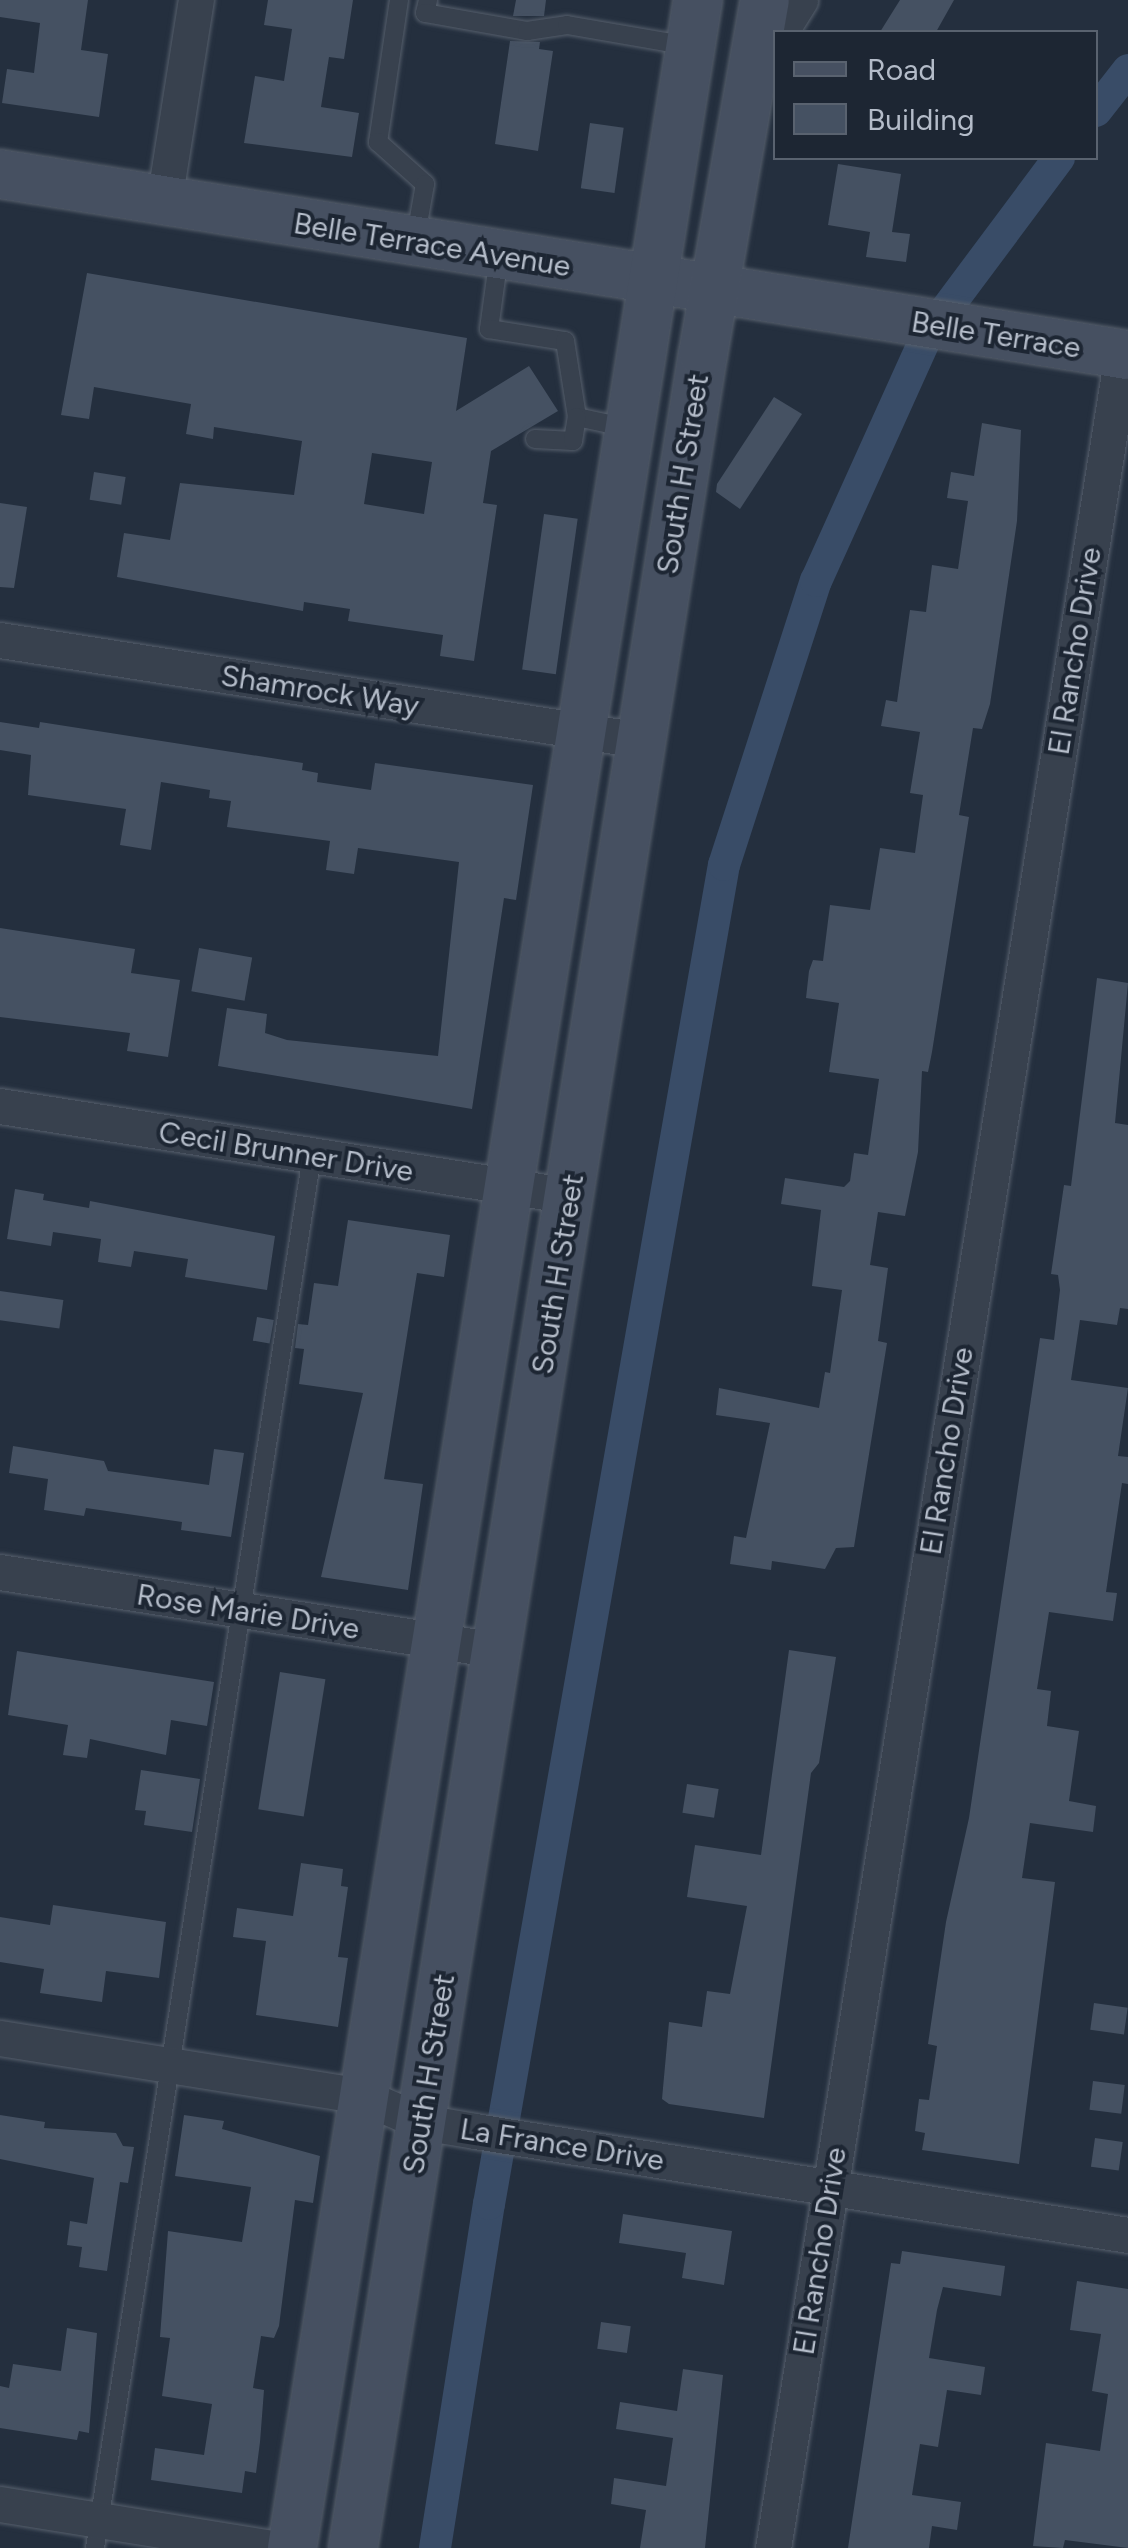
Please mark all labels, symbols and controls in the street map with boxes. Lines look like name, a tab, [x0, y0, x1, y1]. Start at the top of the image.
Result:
legend	[773, 30, 1098, 160]
text: Road	[867, 51, 936, 88]
text: Building	[867, 101, 975, 138]
street label: Belle Terrace Avenue	[291, 205, 573, 285]
street label: Belle Terrace	[909, 304, 1083, 366]
street label: South H Street	[649, 371, 717, 577]
street label: El Rancho Drive	[1041, 545, 1109, 757]
street label: Shamrock Way	[218, 658, 422, 724]
street label: Cecil Brunner Drive	[156, 1114, 416, 1190]
street label: South H Street	[524, 1171, 592, 1377]
street label: El Rancho Drive	[913, 1345, 981, 1557]
street label: Rose Marie Drive	[134, 1577, 362, 1647]
street label: South H Street	[395, 1971, 463, 2177]
street label: La France Drive	[458, 2111, 666, 2179]
street label: El Rancho Drive	[786, 2145, 854, 2357]

